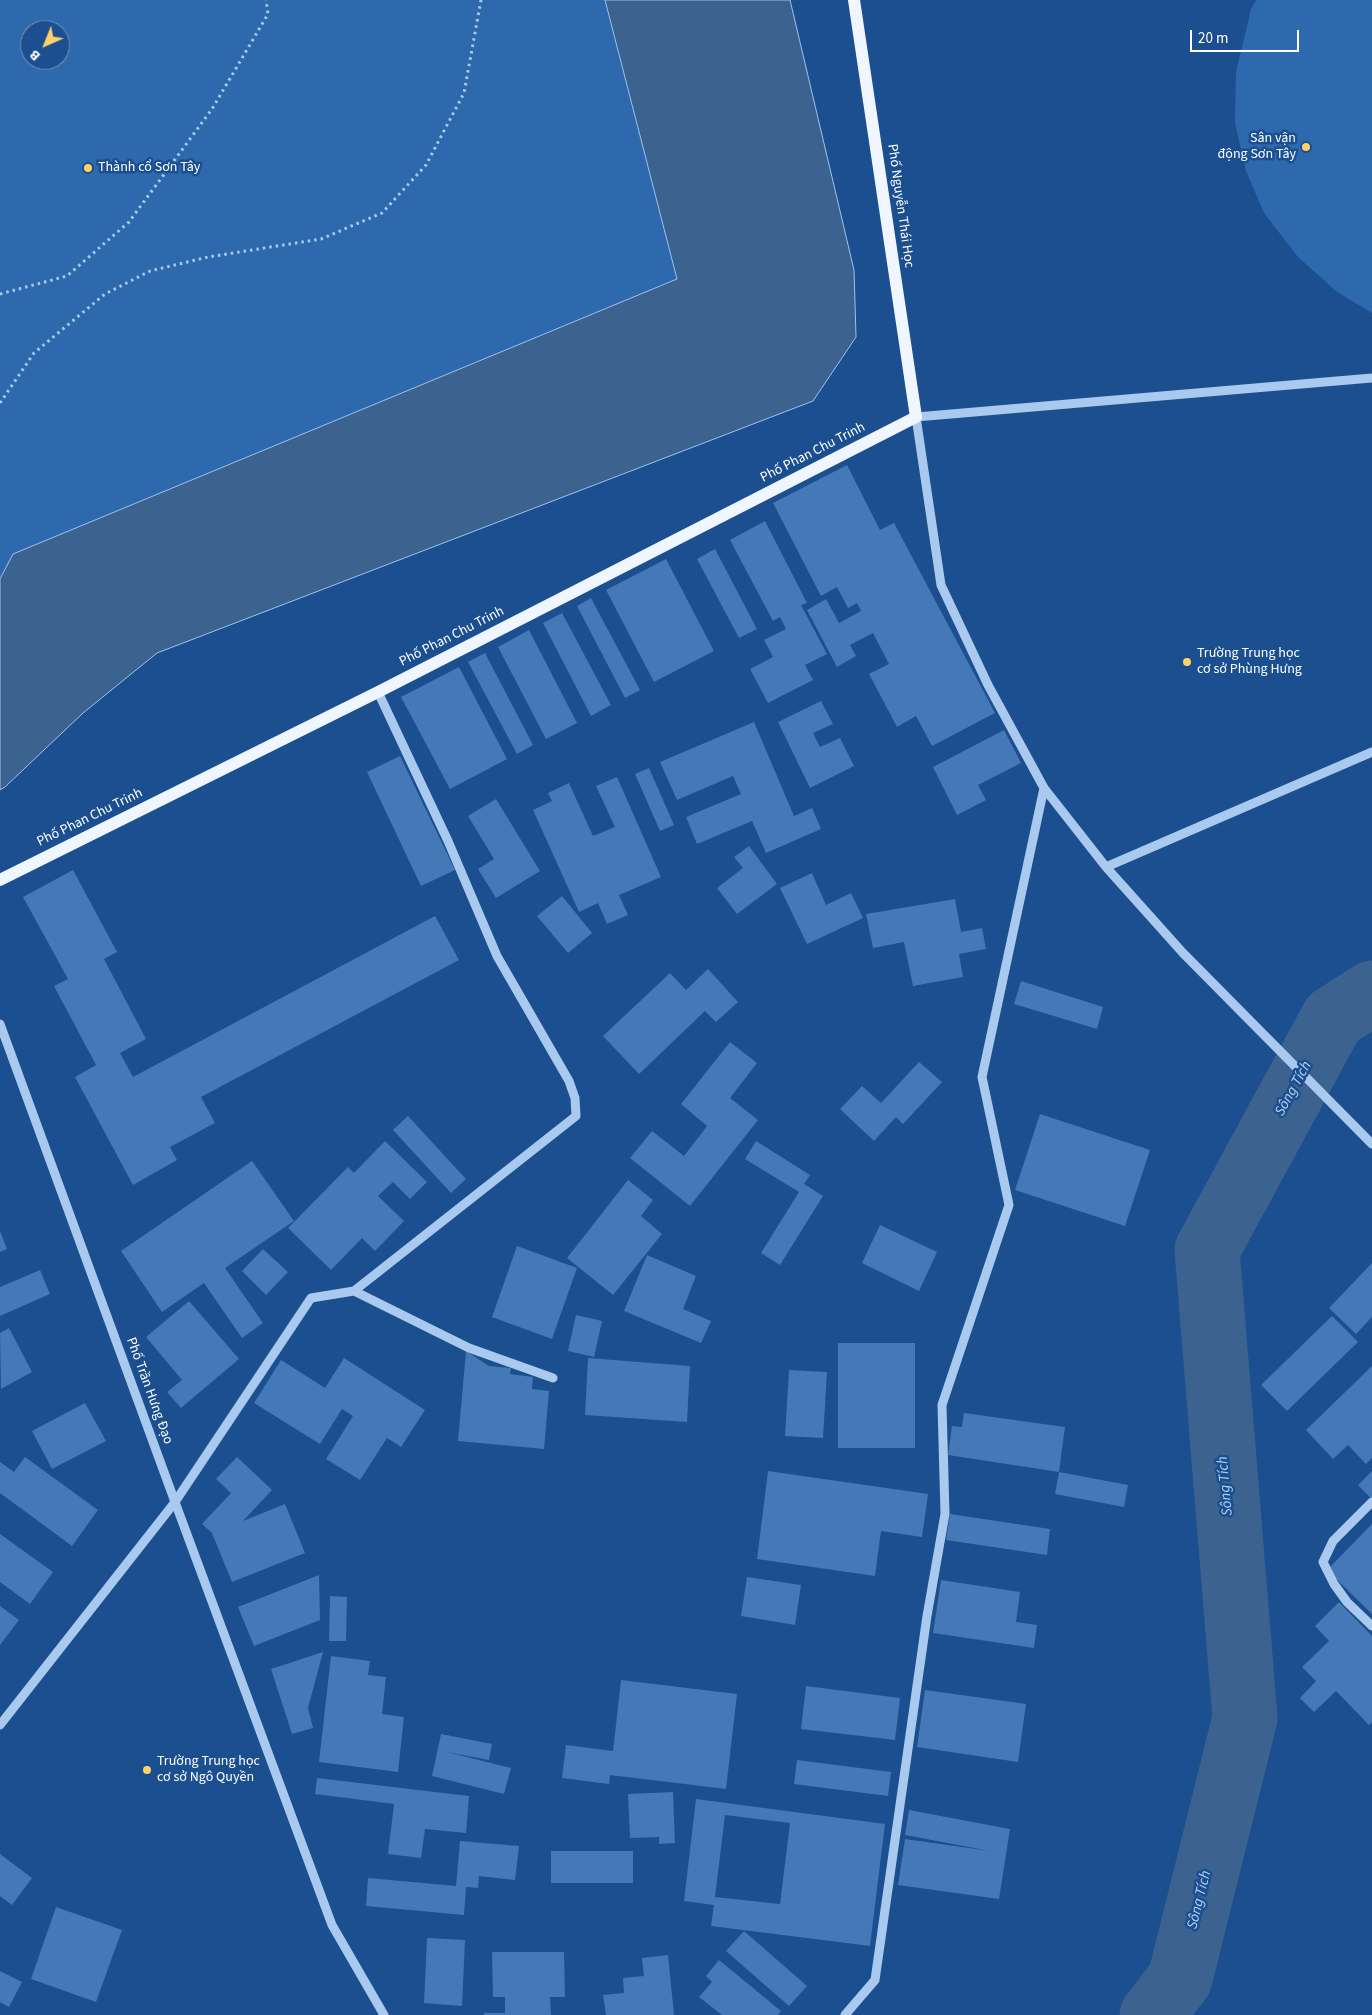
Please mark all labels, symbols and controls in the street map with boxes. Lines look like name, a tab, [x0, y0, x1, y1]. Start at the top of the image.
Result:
north arrow	[20, 20, 70, 70]
scale bar	[1192, 20, 1301, 52]
text: 20 m	[1198, 28, 1228, 49]
text: B	[25, 45, 45, 65]
place label: Sân vận động Sơn Tây	[1217, 131, 1296, 164]
marker: Sân vận động Sơn Tây	[1300, 141, 1312, 153]
street label: Phố Nguyễn Thái Học	[883, 143, 917, 269]
place label: Thành cổ Sơn Tây	[98, 160, 200, 176]
marker: Thành cổ Sơn Tây	[82, 162, 94, 174]
street label: Phố Phan Chu Trinh	[758, 419, 868, 487]
street label: Phố Phan Chu Trinh	[397, 603, 507, 671]
place label: Trường Trung học cơ sở Phùng Hưng	[1197, 646, 1302, 679]
marker: Trường Trung học cơ sở Phùng Hưng	[1181, 656, 1193, 668]
street label: Phố Phan Chu Trinh	[34, 785, 146, 851]
water label: Sông Tích	[1272, 1059, 1316, 1119]
street label: Phố Trần Hưng Đạo	[122, 1335, 176, 1447]
water label: Sông Tích	[1214, 1455, 1238, 1517]
place label: Trường Trung học cơ sở Ngô Quyền	[157, 1754, 260, 1786]
marker: Trường Trung học cơ sở Ngô Quyền	[141, 1764, 153, 1776]
water label: Sông Tích	[1184, 1869, 1216, 1931]

